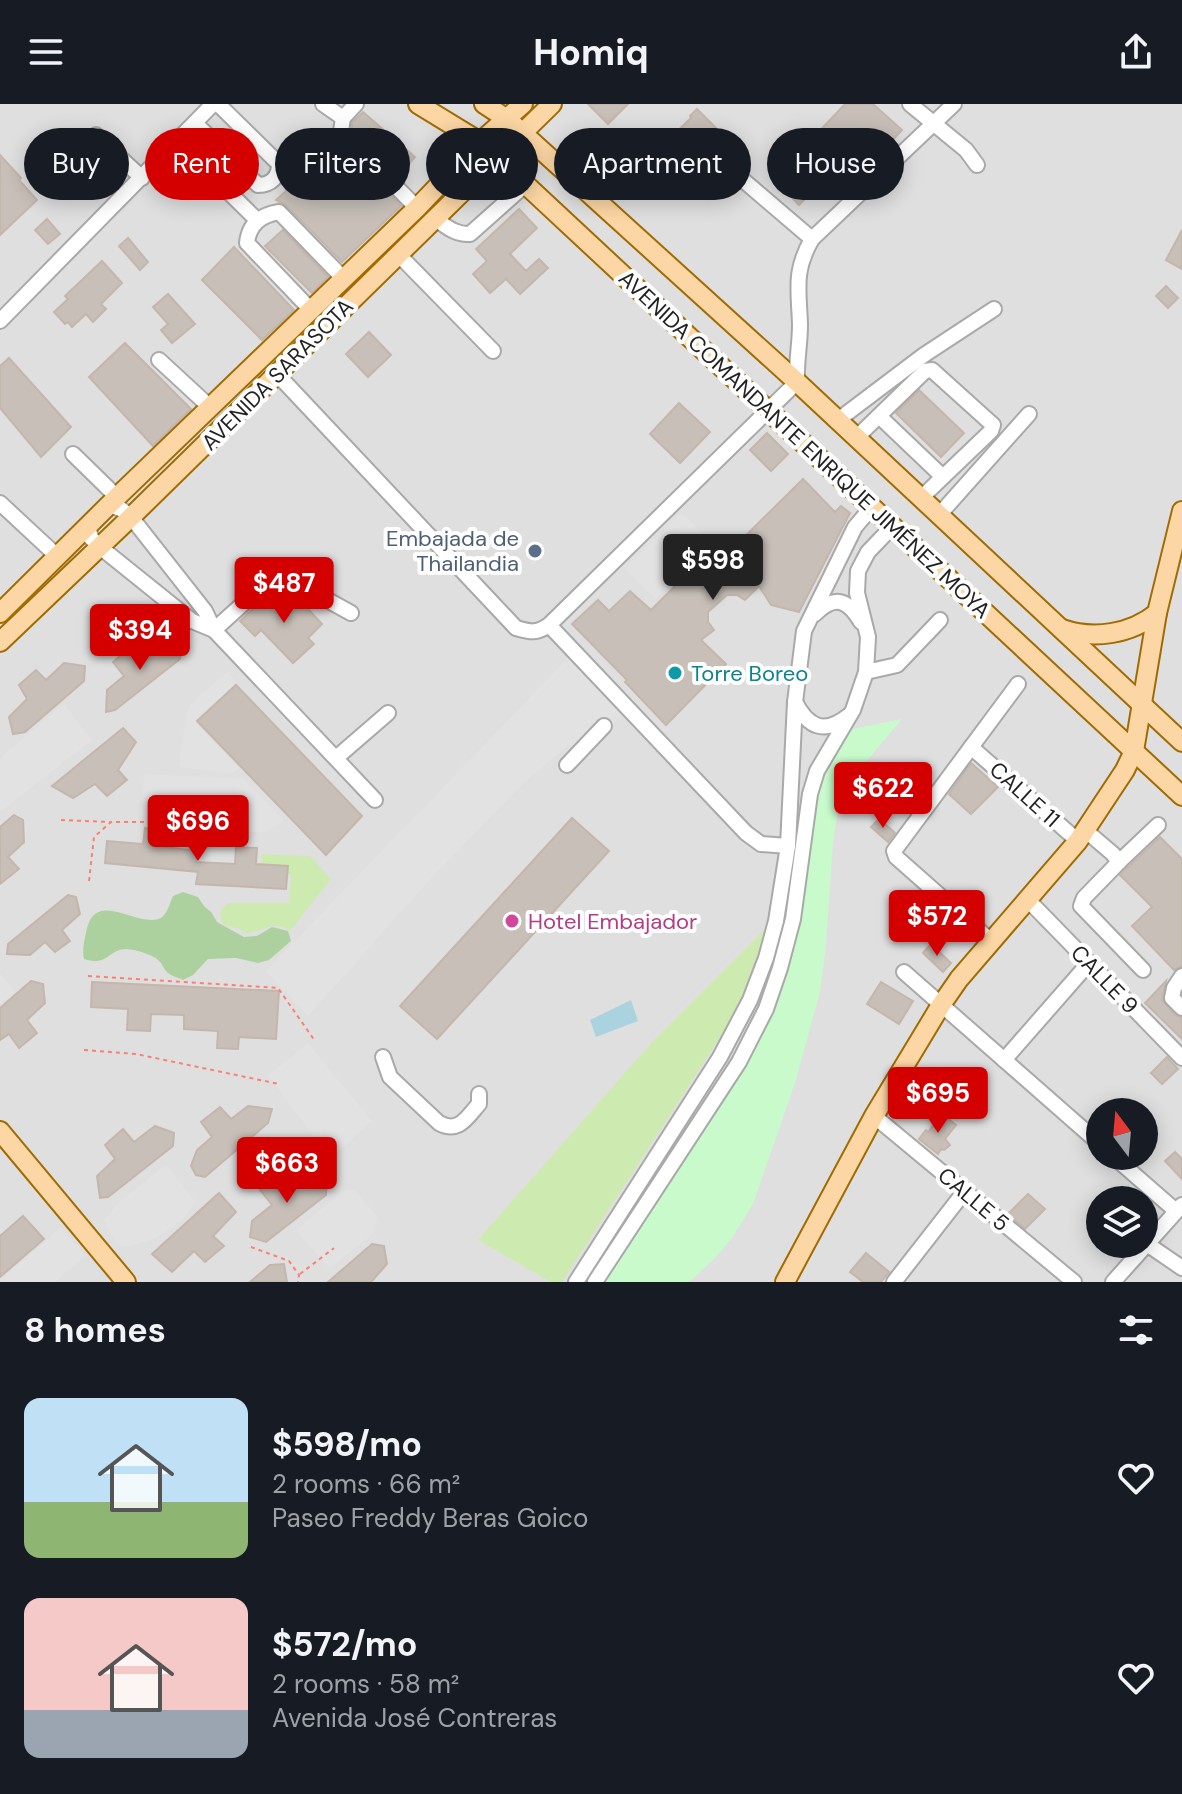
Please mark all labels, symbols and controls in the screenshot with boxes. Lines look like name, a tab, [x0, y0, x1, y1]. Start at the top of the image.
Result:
text: Homiq	[533, 29, 649, 76]
icon: menu	[24, 30, 68, 74]
icon: share	[1114, 30, 1158, 74]
chip: Buy	[24, 128, 129, 200]
chip: Rent	[145, 128, 259, 200]
chip: Filters	[275, 128, 410, 200]
chip: New	[426, 128, 538, 200]
chip: Apartment	[554, 128, 751, 200]
chip: House	[767, 128, 904, 200]
street label: AVENIDA COMANDANTE ENRIQUE JIMÉNEZ MOYA	[613, 264, 997, 625]
street label: AVENIDA SARASOTA	[195, 292, 360, 457]
place label: Embajada de Thailandia	[386, 524, 519, 578]
pin: $598	[666, 534, 760, 602]
marker: Embajada de Thailandia	[526, 542, 544, 560]
text: $598	[681, 543, 745, 577]
pin: $487	[237, 557, 331, 625]
text: $487	[253, 566, 315, 600]
pin: $394	[93, 604, 187, 672]
text: $394	[108, 613, 172, 647]
place label: Torre Boreo	[691, 659, 808, 688]
marker: Torre Boreo	[666, 664, 684, 682]
street label: CALLE 11	[983, 755, 1066, 834]
pin: $622	[836, 762, 930, 830]
text: $622	[852, 771, 914, 805]
pin: $696	[151, 795, 245, 863]
text: $696	[166, 804, 230, 838]
pin: $572	[890, 890, 984, 958]
text: $572	[907, 899, 967, 933]
place label: Hotel Embajador	[528, 907, 697, 936]
marker: Hotel Embajador	[503, 912, 521, 930]
street label: CALLE 9	[1065, 939, 1145, 1020]
pin: $695	[891, 1067, 985, 1135]
text: $695	[906, 1076, 970, 1110]
north arrow	[1086, 1098, 1158, 1170]
map controls	[1086, 1098, 1158, 1258]
pin: $663	[240, 1137, 334, 1205]
text: $663	[255, 1146, 319, 1180]
street label: CALLE 5	[932, 1161, 1016, 1238]
button: layers	[1086, 1186, 1158, 1258]
text: 8 homes	[24, 1308, 166, 1353]
icon: filters	[1114, 1308, 1158, 1352]
text: $598/mo	[272, 1422, 422, 1467]
icon: home	[88, 1430, 184, 1526]
icon: heart	[1114, 1456, 1158, 1500]
text: 2 rooms · 66 m²	[272, 1467, 460, 1501]
text: Paseo Freddy Beras Goico	[272, 1501, 588, 1535]
text: $572/mo	[272, 1622, 418, 1667]
icon: home	[88, 1630, 184, 1726]
icon: heart	[1114, 1656, 1158, 1700]
text: 2 rooms · 58 m²	[272, 1667, 459, 1701]
text: Avenida José Contreras	[272, 1701, 557, 1735]

